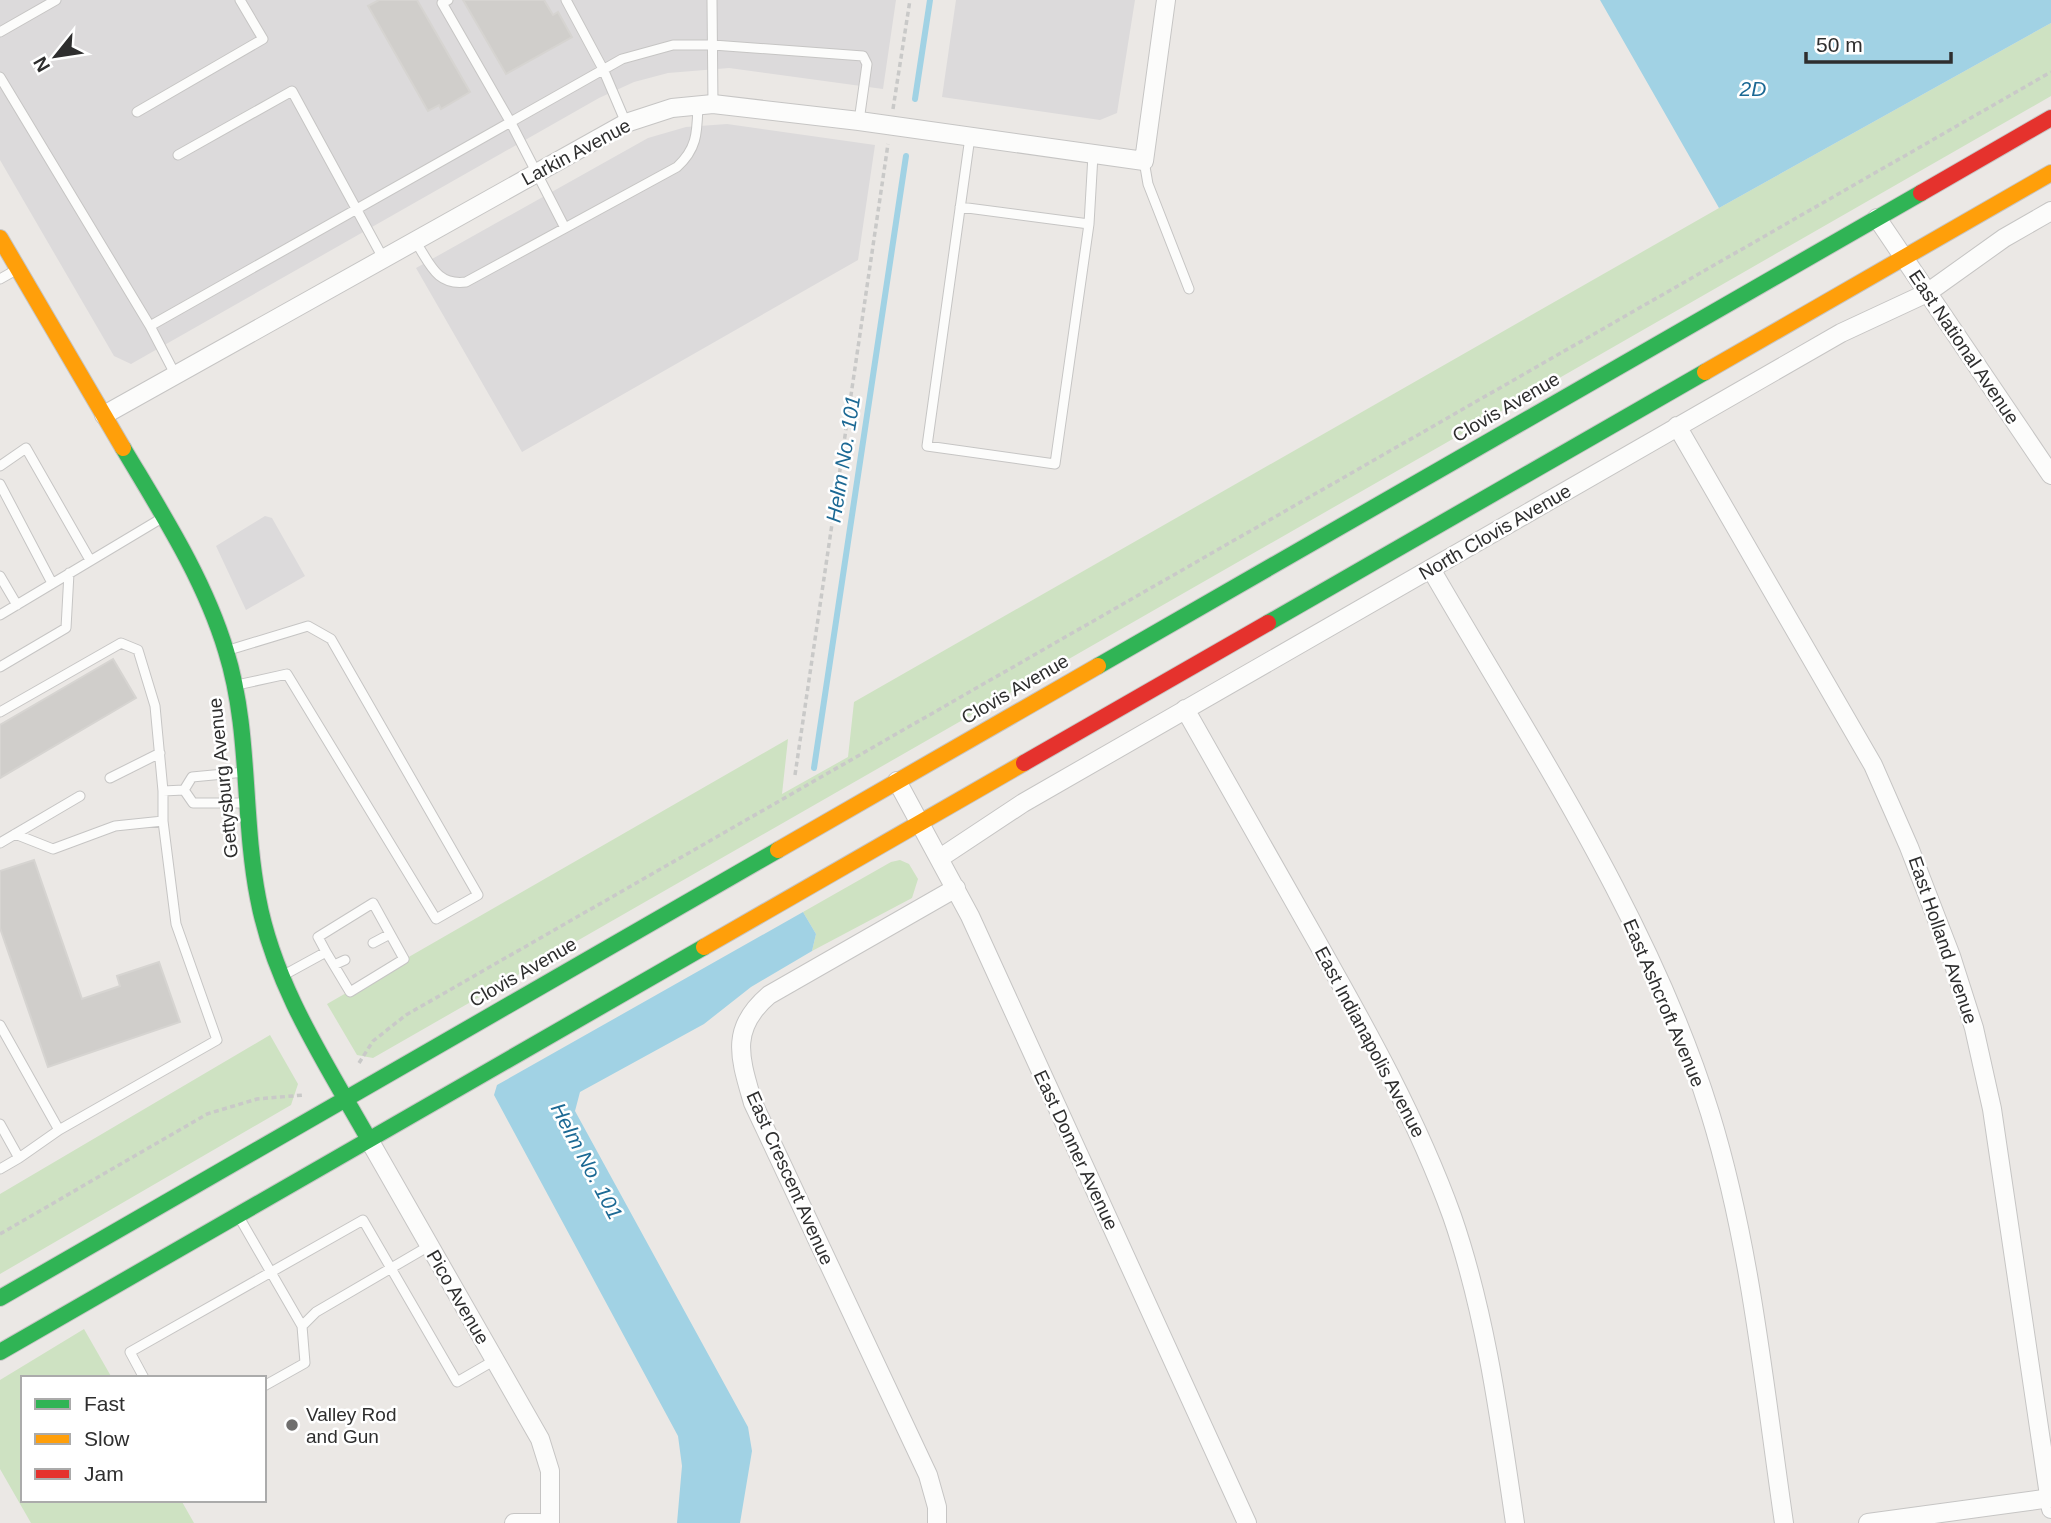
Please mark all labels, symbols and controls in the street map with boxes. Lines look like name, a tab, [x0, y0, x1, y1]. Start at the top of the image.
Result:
north arrow	[21, 21, 91, 91]
scale bar	[1806, 21, 1951, 65]
text: 50 m	[1816, 33, 1863, 56]
text: N	[29, 53, 54, 75]
water label: 2D	[1739, 77, 1766, 100]
street label: Larkin Avenue	[518, 115, 634, 189]
street label: East National Avenue	[1905, 266, 2023, 428]
street label: Clovis Avenue	[1449, 368, 1563, 446]
water label: Helm No. 101	[822, 394, 864, 524]
street label: North Clovis Avenue	[1415, 480, 1575, 584]
street label: Clovis Avenue	[958, 650, 1072, 728]
street label: Gettysburg Avenue	[204, 697, 242, 859]
street label: East Holland Avenue	[1904, 853, 1982, 1027]
street label: East Ashcroft Avenue	[1619, 916, 1709, 1090]
street label: Clovis Avenue	[466, 933, 580, 1011]
street label: East Indianapolis Avenue	[1311, 943, 1429, 1141]
street label: East Donner Avenue	[1030, 1067, 1122, 1233]
street label: East Crescent Avenue	[742, 1088, 838, 1268]
water label: Helm No. 101	[547, 1099, 627, 1223]
street label: Pico Avenue	[423, 1246, 493, 1348]
legend	[21, 1376, 266, 1502]
text: Fast	[84, 1392, 125, 1415]
place label: Valley Rod and Gun	[306, 1404, 396, 1447]
marker: Valley Rod and Gun	[284, 1417, 300, 1433]
text: Slow	[84, 1427, 130, 1450]
text: Jam	[84, 1462, 124, 1485]

